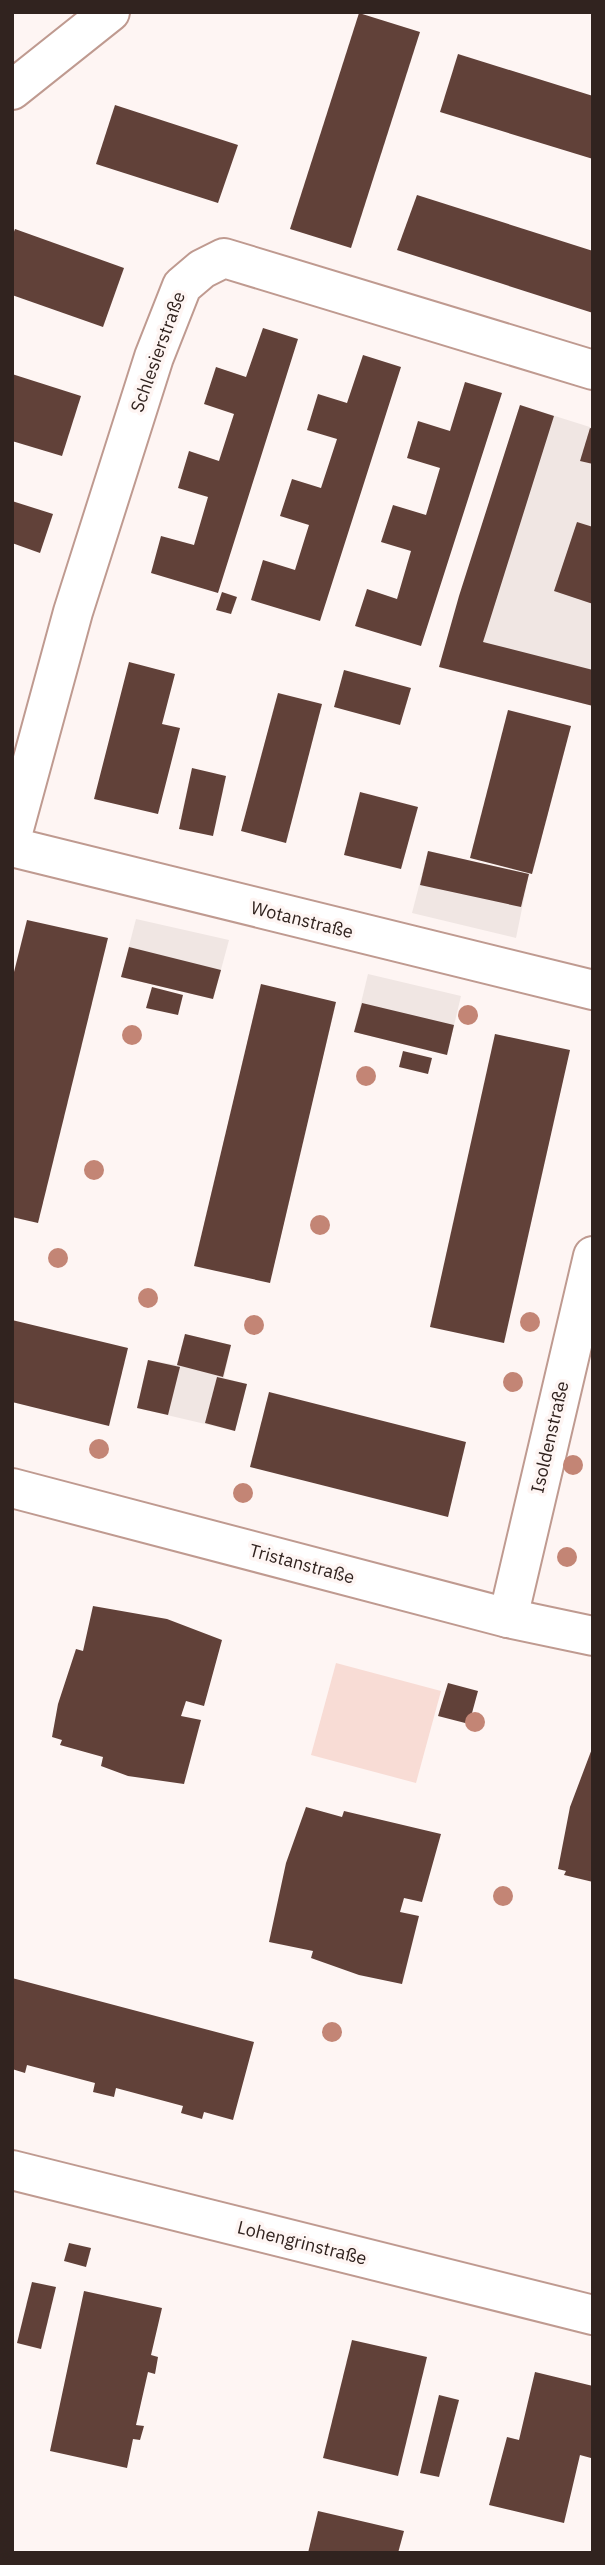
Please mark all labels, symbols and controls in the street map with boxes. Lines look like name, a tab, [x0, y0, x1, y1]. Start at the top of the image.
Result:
street label: Schlesierstraße	[125, 288, 190, 415]
street label: Wotanstraße	[249, 896, 356, 943]
street label: Isoldenstraße	[525, 1379, 574, 1495]
street label: Tristanstraße	[247, 1538, 357, 1589]
street label: Lohengrinstraße	[235, 2215, 369, 2270]

